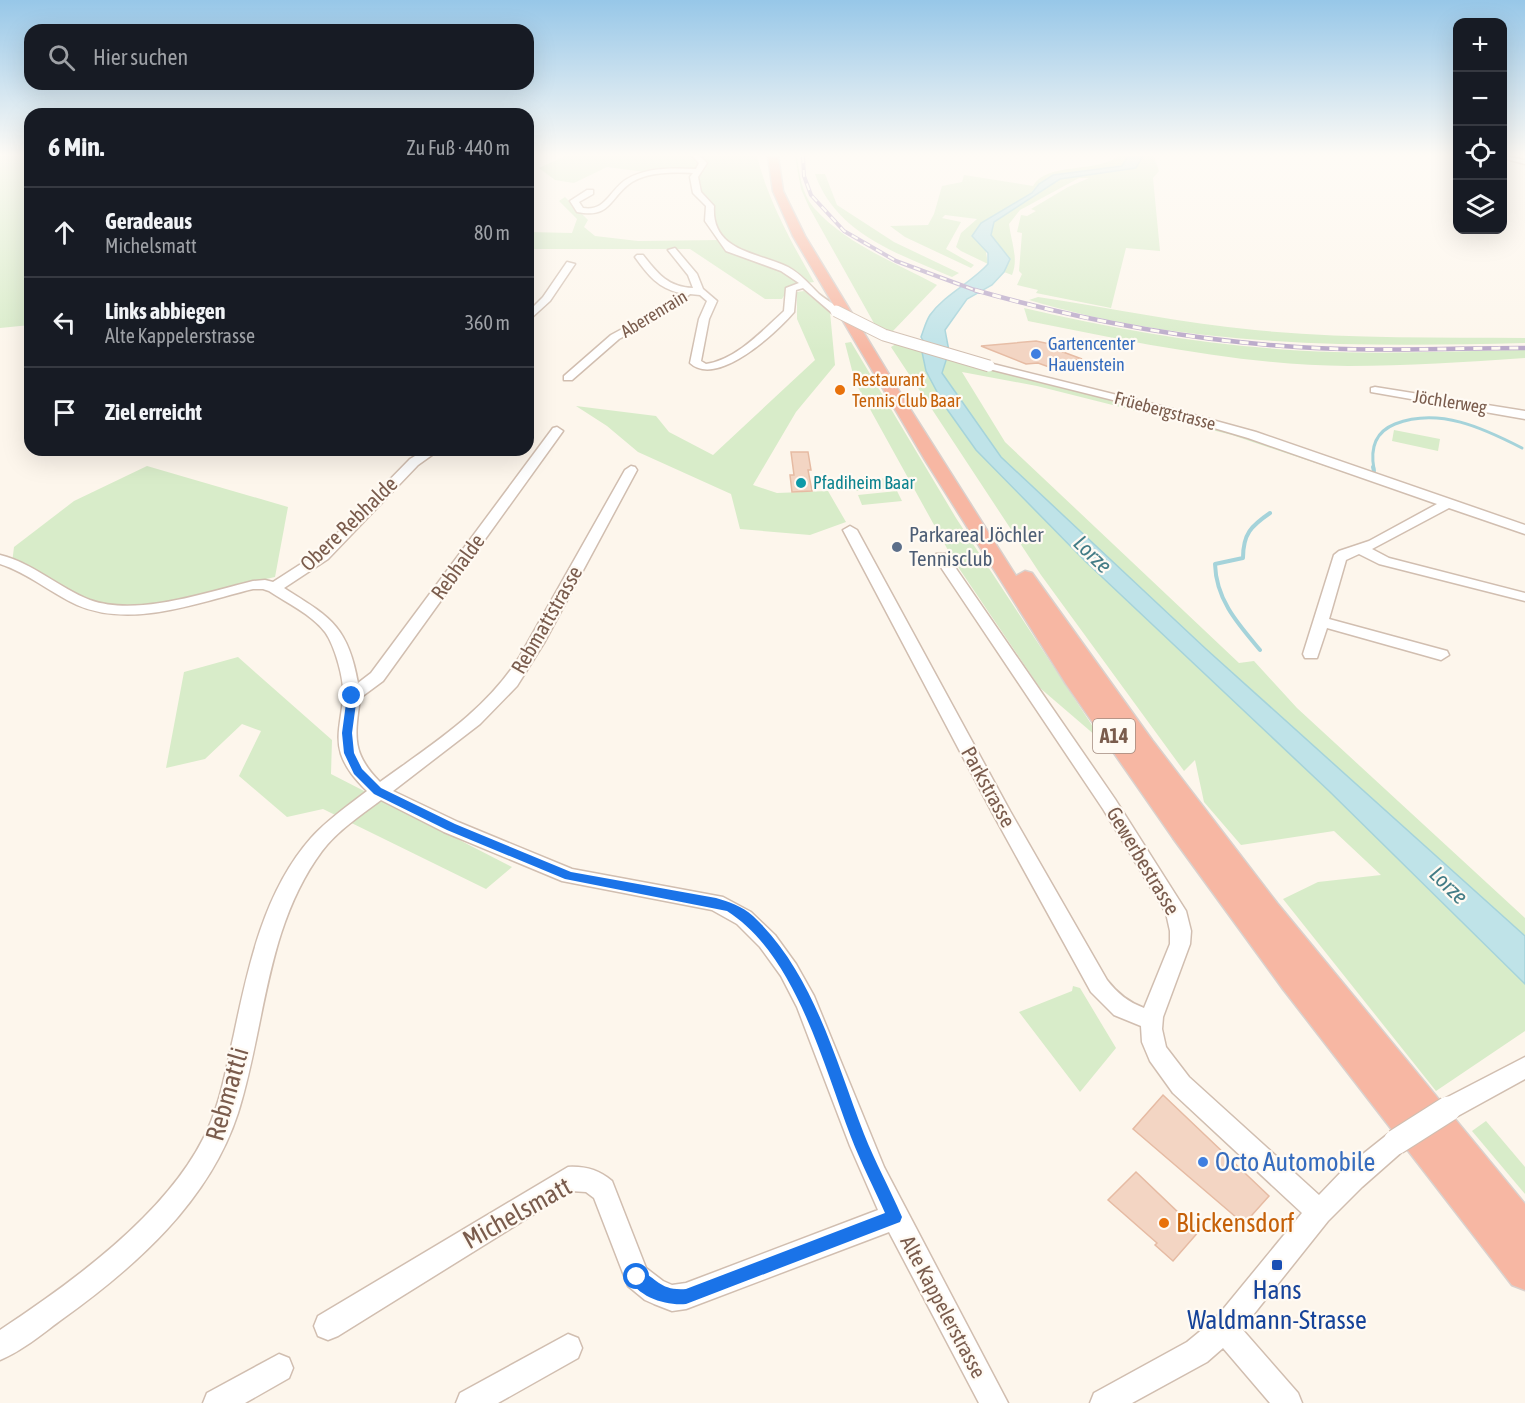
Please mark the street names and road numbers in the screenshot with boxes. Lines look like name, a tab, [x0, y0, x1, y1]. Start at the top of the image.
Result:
street label: Aberenrain	[617, 286, 691, 342]
street label: Jöchlerweg	[1412, 385, 1489, 418]
street label: Früebergstrasse	[1112, 387, 1218, 434]
street label: Obere Rebhalde	[295, 471, 402, 575]
street label: Rebhalde	[426, 529, 489, 604]
street label: Rebmattstrasse	[506, 561, 587, 678]
road number: A14	[1093, 719, 1135, 753]
street label: Parkstrasse	[957, 742, 1021, 831]
street label: Gewerbestrasse	[1102, 802, 1185, 919]
street label: Rebmattli	[199, 1044, 255, 1144]
street label: Michelsmatt	[458, 1171, 576, 1255]
street label: Alte Kappelerstrasse	[896, 1231, 991, 1382]

